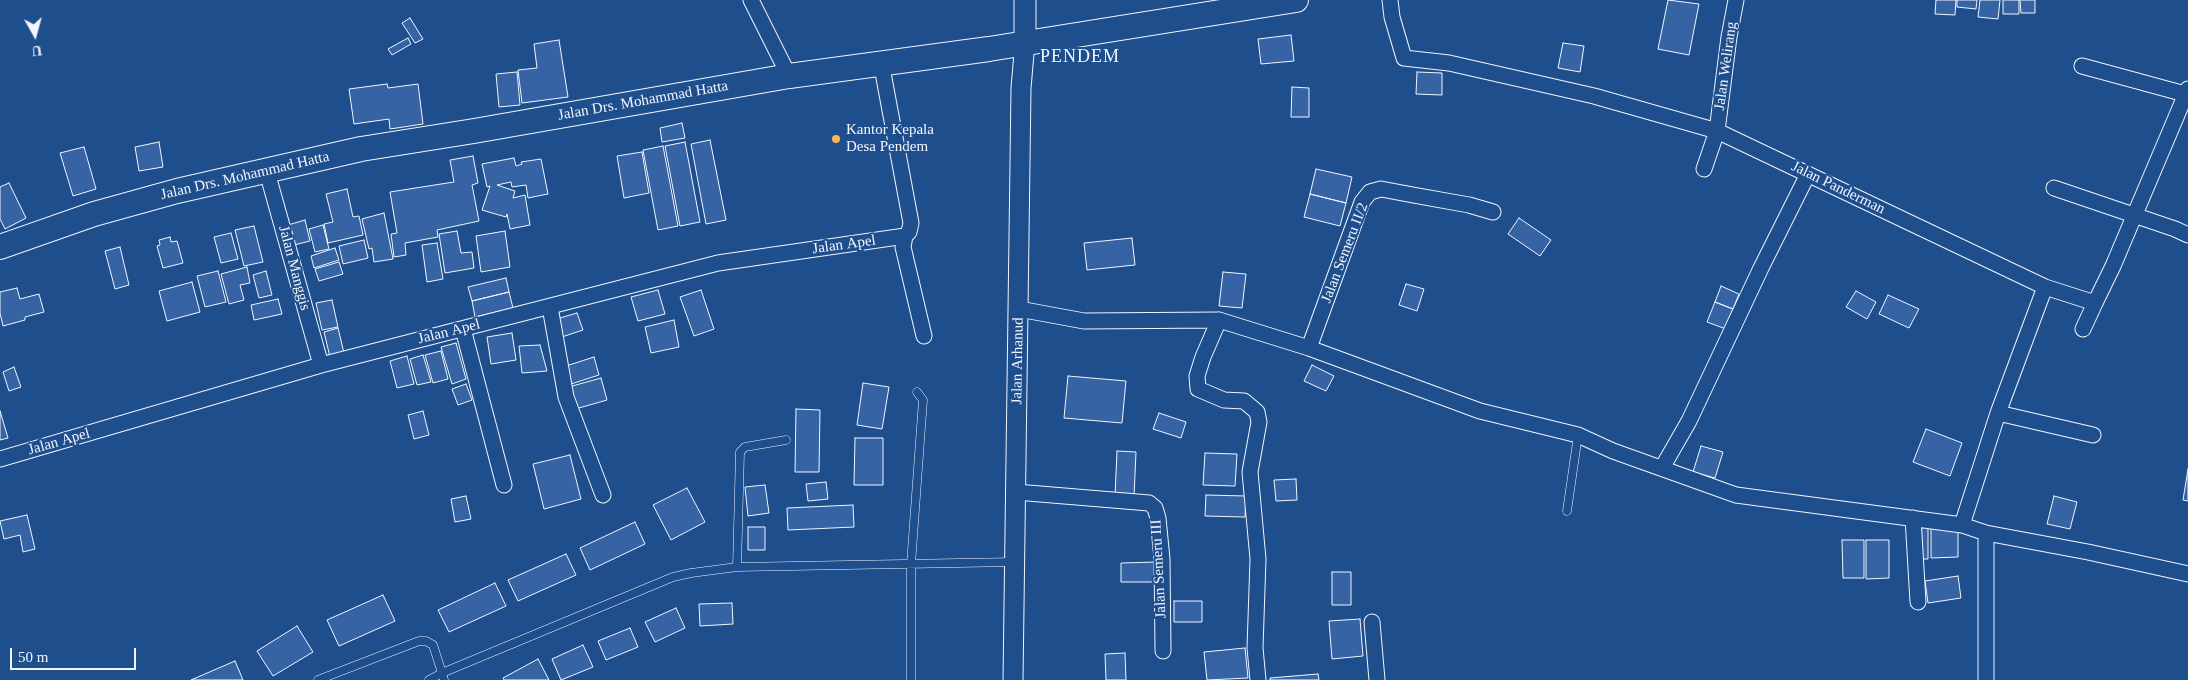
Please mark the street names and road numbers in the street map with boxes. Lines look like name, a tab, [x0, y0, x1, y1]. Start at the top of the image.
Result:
street label: Jalan Welirang	[1711, 21, 1741, 111]
street label: Jalan Drs. Mohammad Hatta	[557, 77, 729, 125]
street label: Jalan Drs. Mohammad Hatta	[159, 148, 331, 204]
street label: Jalan Panderman	[1788, 158, 1888, 218]
street label: Jalan Semeru II/2	[1318, 200, 1372, 306]
street label: Jalan Manggis	[274, 224, 314, 312]
street label: Jalan Apel	[811, 232, 877, 258]
street label: Jalan Apel	[416, 316, 482, 348]
street label: Jalan Arhanud	[1008, 317, 1028, 405]
street label: Jalan Apel	[26, 425, 92, 459]
street label: Jalan Semeru III	[1147, 519, 1171, 619]

